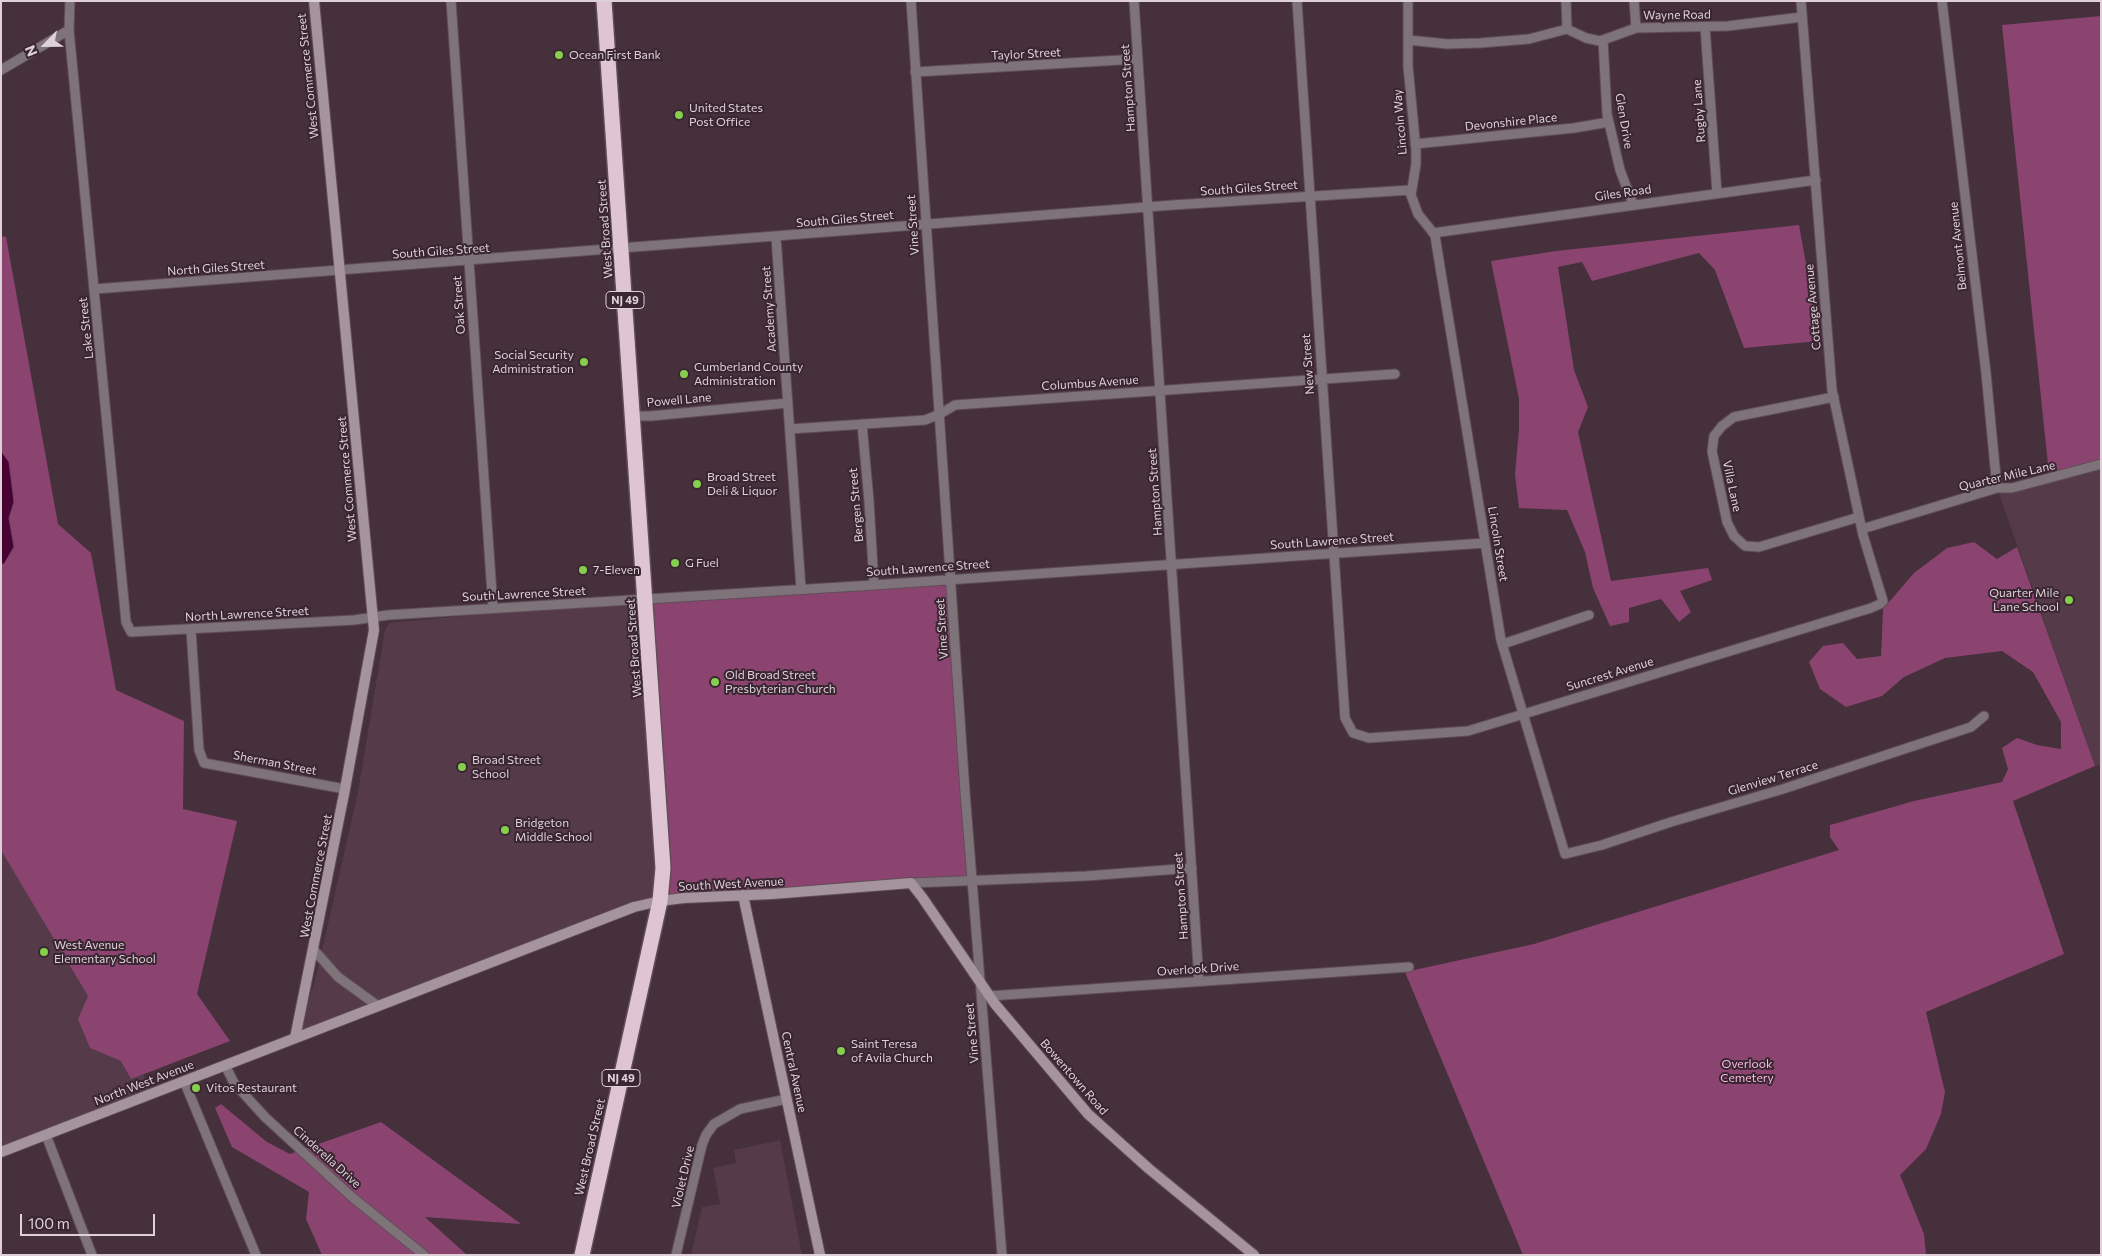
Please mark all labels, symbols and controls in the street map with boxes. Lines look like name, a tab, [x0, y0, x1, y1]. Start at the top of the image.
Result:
street label: Wayne Road	[1643, 7, 1711, 23]
street label: West Commerce Street	[294, 13, 322, 139]
north arrow	[20, 20, 70, 70]
text: N	[21, 43, 41, 59]
street label: Hampton Street	[1118, 44, 1138, 132]
street label: Taylor Street	[991, 45, 1061, 63]
place label: Ocean First Bank	[569, 48, 661, 62]
marker: Ocean First Bank	[553, 49, 565, 61]
street label: Rugby Lane	[1690, 79, 1708, 143]
street label: Lincoln Way	[1390, 88, 1410, 156]
street label: Glen Drive	[1612, 92, 1636, 150]
place label: United States Post Office	[689, 101, 763, 129]
marker: United States Post Office	[673, 109, 685, 121]
street label: Devonshire Place	[1464, 110, 1558, 134]
street label: South Giles Street	[1200, 177, 1298, 199]
street label: West Broad Street	[594, 179, 616, 279]
street label: Giles Road	[1594, 182, 1652, 204]
street label: Vine Street	[904, 194, 922, 256]
street label: Belmont Avenue	[1946, 201, 1970, 291]
street label: South Giles Street	[796, 208, 894, 230]
street label: South Giles Street	[392, 240, 490, 262]
street label: North Giles Street	[167, 257, 265, 279]
street label: Cottage Avenue	[1802, 263, 1824, 351]
street label: Academy Street	[759, 265, 779, 353]
street label: Oak Street	[450, 275, 468, 335]
road number: NJ 49	[606, 292, 644, 308]
street label: Lake Street	[76, 296, 96, 360]
street label: New Street	[1299, 333, 1317, 395]
place label: Social Security Administration	[492, 348, 574, 376]
marker: Social Security Administration	[578, 356, 590, 368]
place label: Cumberland County Administration	[694, 360, 803, 388]
marker: Cumberland County Administration	[678, 368, 690, 380]
street label: Columbus Avenue	[1041, 372, 1139, 394]
street label: Powell Lane	[646, 390, 712, 410]
street label: West Commerce Street	[334, 416, 360, 542]
street label: Hampton Street	[1145, 448, 1165, 536]
street label: Quarter Mile Lane	[1957, 458, 2057, 494]
street label: Villa Lane	[1720, 459, 1744, 513]
street label: Bergen Street	[846, 467, 866, 543]
place label: Broad Street Deli & Liquor	[707, 470, 777, 498]
marker: Broad Street Deli & Liquor	[691, 478, 703, 490]
street label: Lincoln Street	[1485, 505, 1511, 583]
street label: South Lawrence Street	[1270, 529, 1394, 553]
place label: G Fuel	[685, 556, 719, 570]
street label: South Lawrence Street	[866, 556, 990, 580]
marker: G Fuel	[669, 557, 681, 569]
place label: 7-Eleven	[593, 563, 640, 577]
marker: 7-Eleven	[577, 564, 589, 576]
street label: South Lawrence Street	[462, 584, 586, 604]
place label: Quarter Mile Lane School	[1989, 586, 2059, 614]
marker: Quarter Mile Lane School	[2063, 594, 2075, 606]
street label: West Broad Street	[623, 598, 645, 698]
street label: Vine Street	[933, 598, 951, 660]
street label: North Lawrence Street	[185, 604, 309, 624]
street label: Suncrest Avenue	[1565, 654, 1655, 694]
place label: Old Broad Street Presbyterian Church	[725, 668, 836, 696]
marker: Old Broad Street Presbyterian Church	[709, 676, 721, 688]
street label: Sherman Street	[232, 748, 318, 778]
place label: Broad Street School	[472, 753, 541, 781]
street label: Glenview Terrace	[1726, 757, 1820, 799]
marker: Broad Street School	[456, 761, 468, 773]
street label: West Commerce Street	[297, 813, 335, 939]
place label: Bridgeton Middle School	[515, 816, 592, 844]
marker: Bridgeton Middle School	[499, 824, 511, 836]
street label: Hampton Street	[1171, 852, 1191, 940]
street label: South West Avenue	[678, 874, 784, 894]
place label: West Avenue Elementary School	[54, 938, 156, 966]
marker: West Avenue Elementary School	[38, 946, 50, 958]
street label: Overlook Drive	[1157, 959, 1239, 979]
street label: Vine Street	[962, 1002, 982, 1064]
street label: Central Avenue	[778, 1030, 810, 1114]
street label: Bowentown Road	[1037, 1036, 1111, 1118]
place label: Saint Teresa of Avila Church	[851, 1037, 933, 1065]
marker: Saint Teresa of Avila Church	[835, 1045, 847, 1057]
street label: North West Avenue	[92, 1057, 196, 1109]
park label: Overlook Cemetery	[1720, 1057, 1774, 1085]
road number: NJ 49	[602, 1070, 640, 1086]
place label: Vitos Restaurant	[206, 1081, 297, 1095]
marker: Vitos Restaurant	[190, 1082, 202, 1094]
street label: West Broad Street	[572, 1097, 608, 1197]
street label: Cinderella Drive	[290, 1123, 364, 1191]
street label: Violet Drive	[669, 1144, 697, 1210]
scale bar	[22, 1204, 158, 1236]
text: 100 m	[28, 1214, 70, 1232]

